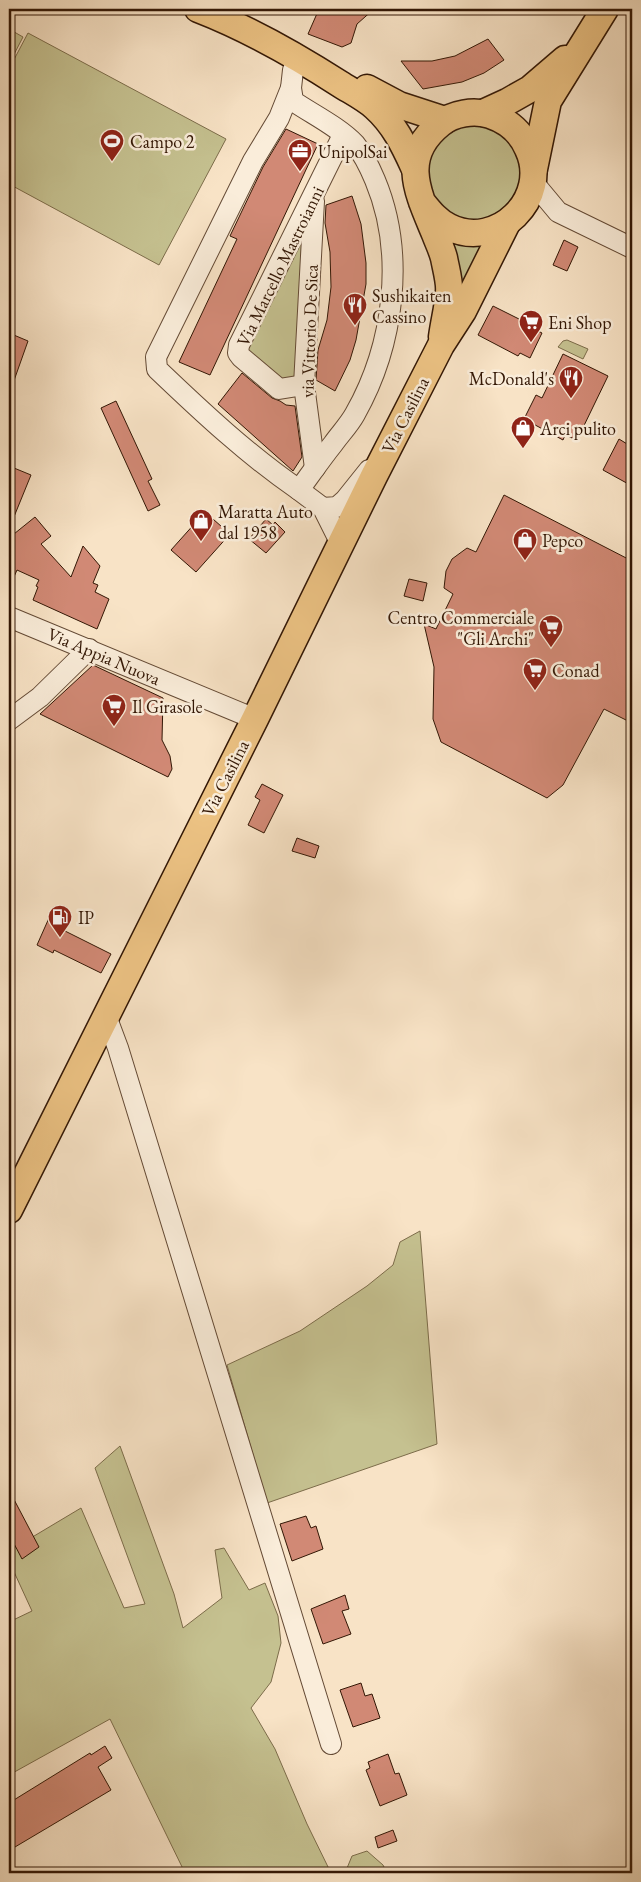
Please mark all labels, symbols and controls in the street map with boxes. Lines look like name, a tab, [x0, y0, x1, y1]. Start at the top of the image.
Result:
sports icon: Campo 2	[99, 128, 125, 162]
place label: Campo 2	[130, 130, 195, 153]
office icon: UnipolSai	[287, 138, 313, 172]
place label: UnipolSai	[318, 140, 388, 163]
street label: Via Marcello Mastroianni	[231, 182, 329, 350]
street label: via Vittorio De Sica	[295, 263, 323, 398]
place label: Sushikaiten Cassino	[372, 284, 452, 328]
restaurant icon: Sushikaiten Cassino	[342, 292, 368, 326]
supermarket icon: Eni Shop	[518, 309, 544, 343]
place label: Eni Shop	[548, 311, 612, 334]
restaurant icon: McDonald's	[558, 365, 584, 399]
place label: McDonald's	[469, 367, 554, 390]
street label: Via Casilina	[376, 372, 434, 457]
shop icon: Arci pulito	[510, 415, 536, 449]
place label: Arci pulito	[539, 417, 616, 440]
place label: Maratta Auto dal 1958	[218, 500, 313, 544]
shop icon: Maratta Auto dal 1958	[188, 508, 214, 542]
shop icon: Pepco	[512, 527, 538, 561]
place label: Pepco	[542, 529, 583, 552]
place label: Centro Commerciale "Gli Archi"	[388, 606, 534, 650]
supermarket icon: Centro Commerciale "Gli Archi"	[538, 614, 564, 648]
street label: Via Appia Nuova	[44, 622, 165, 690]
supermarket icon: Conad	[522, 657, 548, 691]
place label: Conad	[552, 659, 600, 682]
supermarket icon: Il Girasole	[101, 693, 127, 727]
place label: Il Girasole	[132, 695, 203, 718]
street label: Via Casilina	[196, 735, 254, 820]
fuel station icon: IP	[47, 904, 73, 938]
place label: IP	[78, 906, 94, 929]

